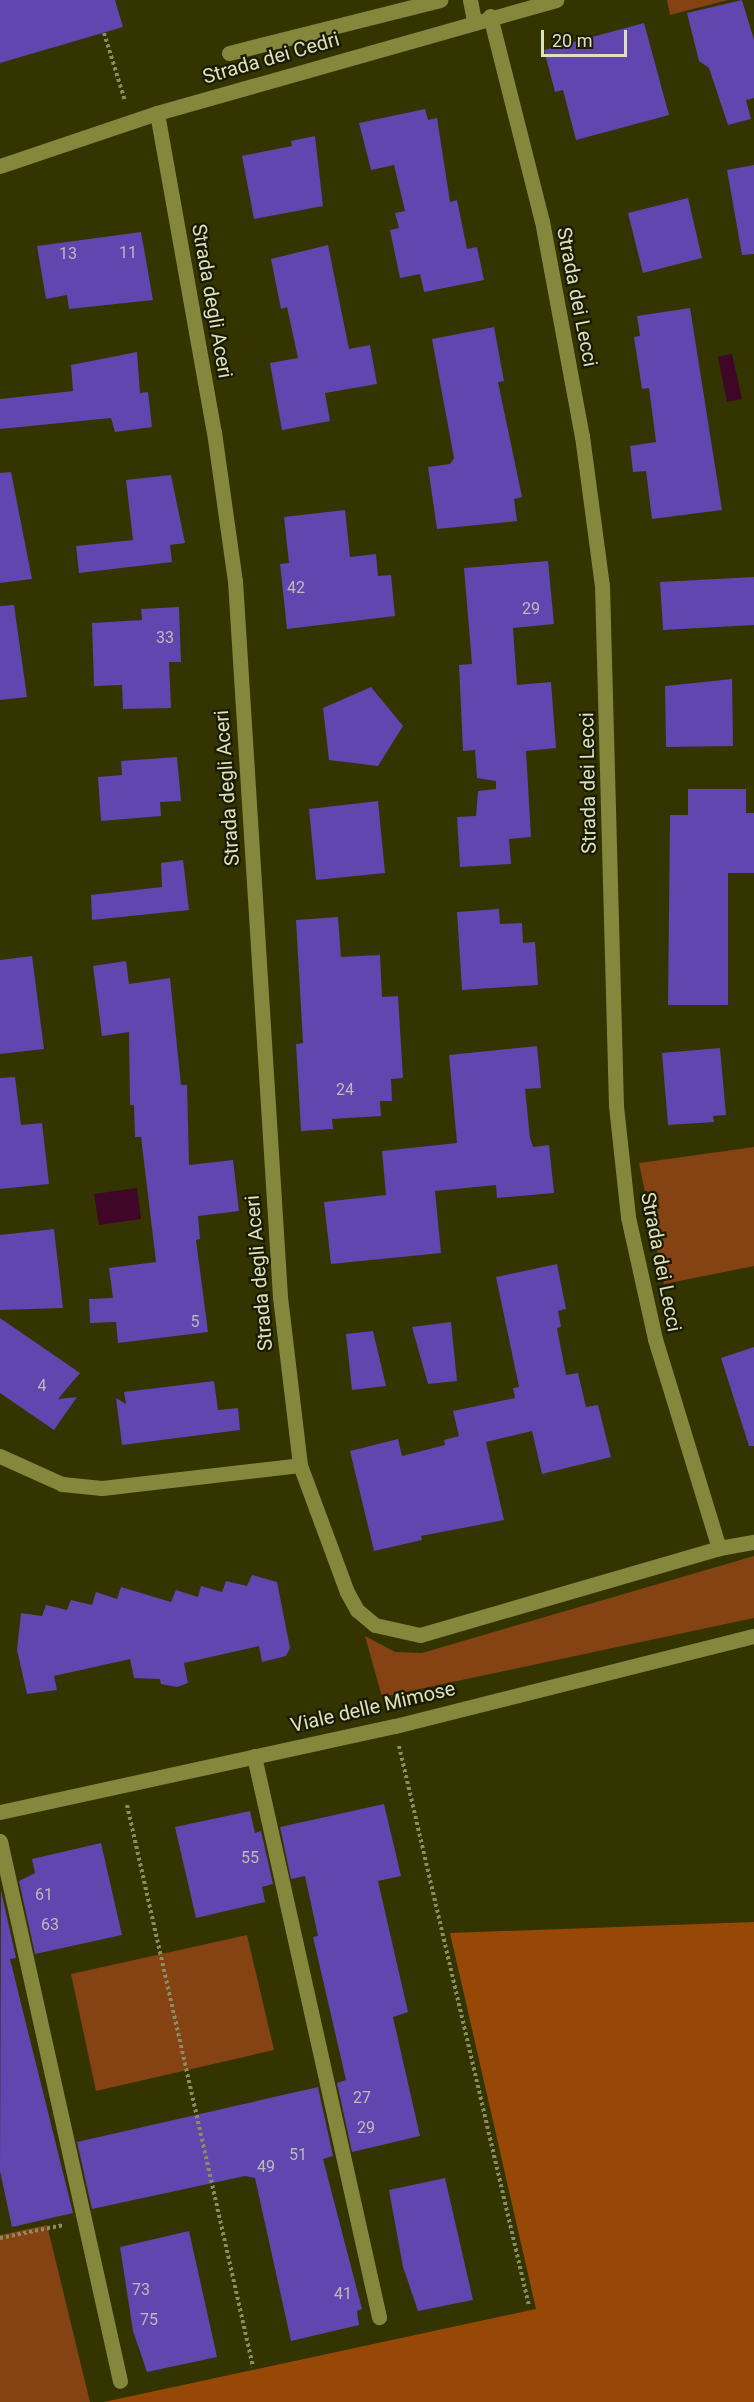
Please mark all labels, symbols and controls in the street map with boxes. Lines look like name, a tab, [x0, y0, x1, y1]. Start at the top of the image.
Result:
scale bar	[544, 18, 630, 56]
street label: Strada dei Cedri	[200, 27, 342, 89]
text: 20 m	[552, 30, 592, 51]
street label: Strada degli Aceri	[187, 222, 237, 380]
street label: Strada dei Lecci	[552, 225, 602, 369]
house number: 11	[119, 243, 137, 263]
house number: 13	[59, 244, 77, 264]
house number: 42	[287, 578, 305, 598]
house number: 29	[522, 599, 540, 619]
house number: 33	[156, 628, 174, 648]
street label: Strada degli Aceri	[210, 709, 244, 867]
street label: Strada dei Lecci	[575, 712, 601, 854]
house number: 24	[336, 1080, 354, 1100]
street label: Strada dei Lecci	[636, 1190, 686, 1334]
street label: Strada degli Aceri	[240, 1194, 278, 1352]
house number: 5	[191, 1312, 199, 1332]
house number: 4	[38, 1376, 46, 1396]
street label: Viale delle Mimose	[288, 1676, 458, 1738]
house number: 55	[241, 1848, 259, 1868]
house number: 61	[35, 1885, 53, 1905]
house number: 63	[41, 1915, 59, 1935]
house number: 27	[353, 2088, 371, 2108]
house number: 29	[357, 2118, 375, 2138]
house number: 51	[289, 2145, 307, 2165]
house number: 49	[257, 2157, 275, 2177]
house number: 73	[132, 2280, 150, 2300]
house number: 41	[334, 2284, 352, 2304]
house number: 75	[140, 2310, 158, 2330]

